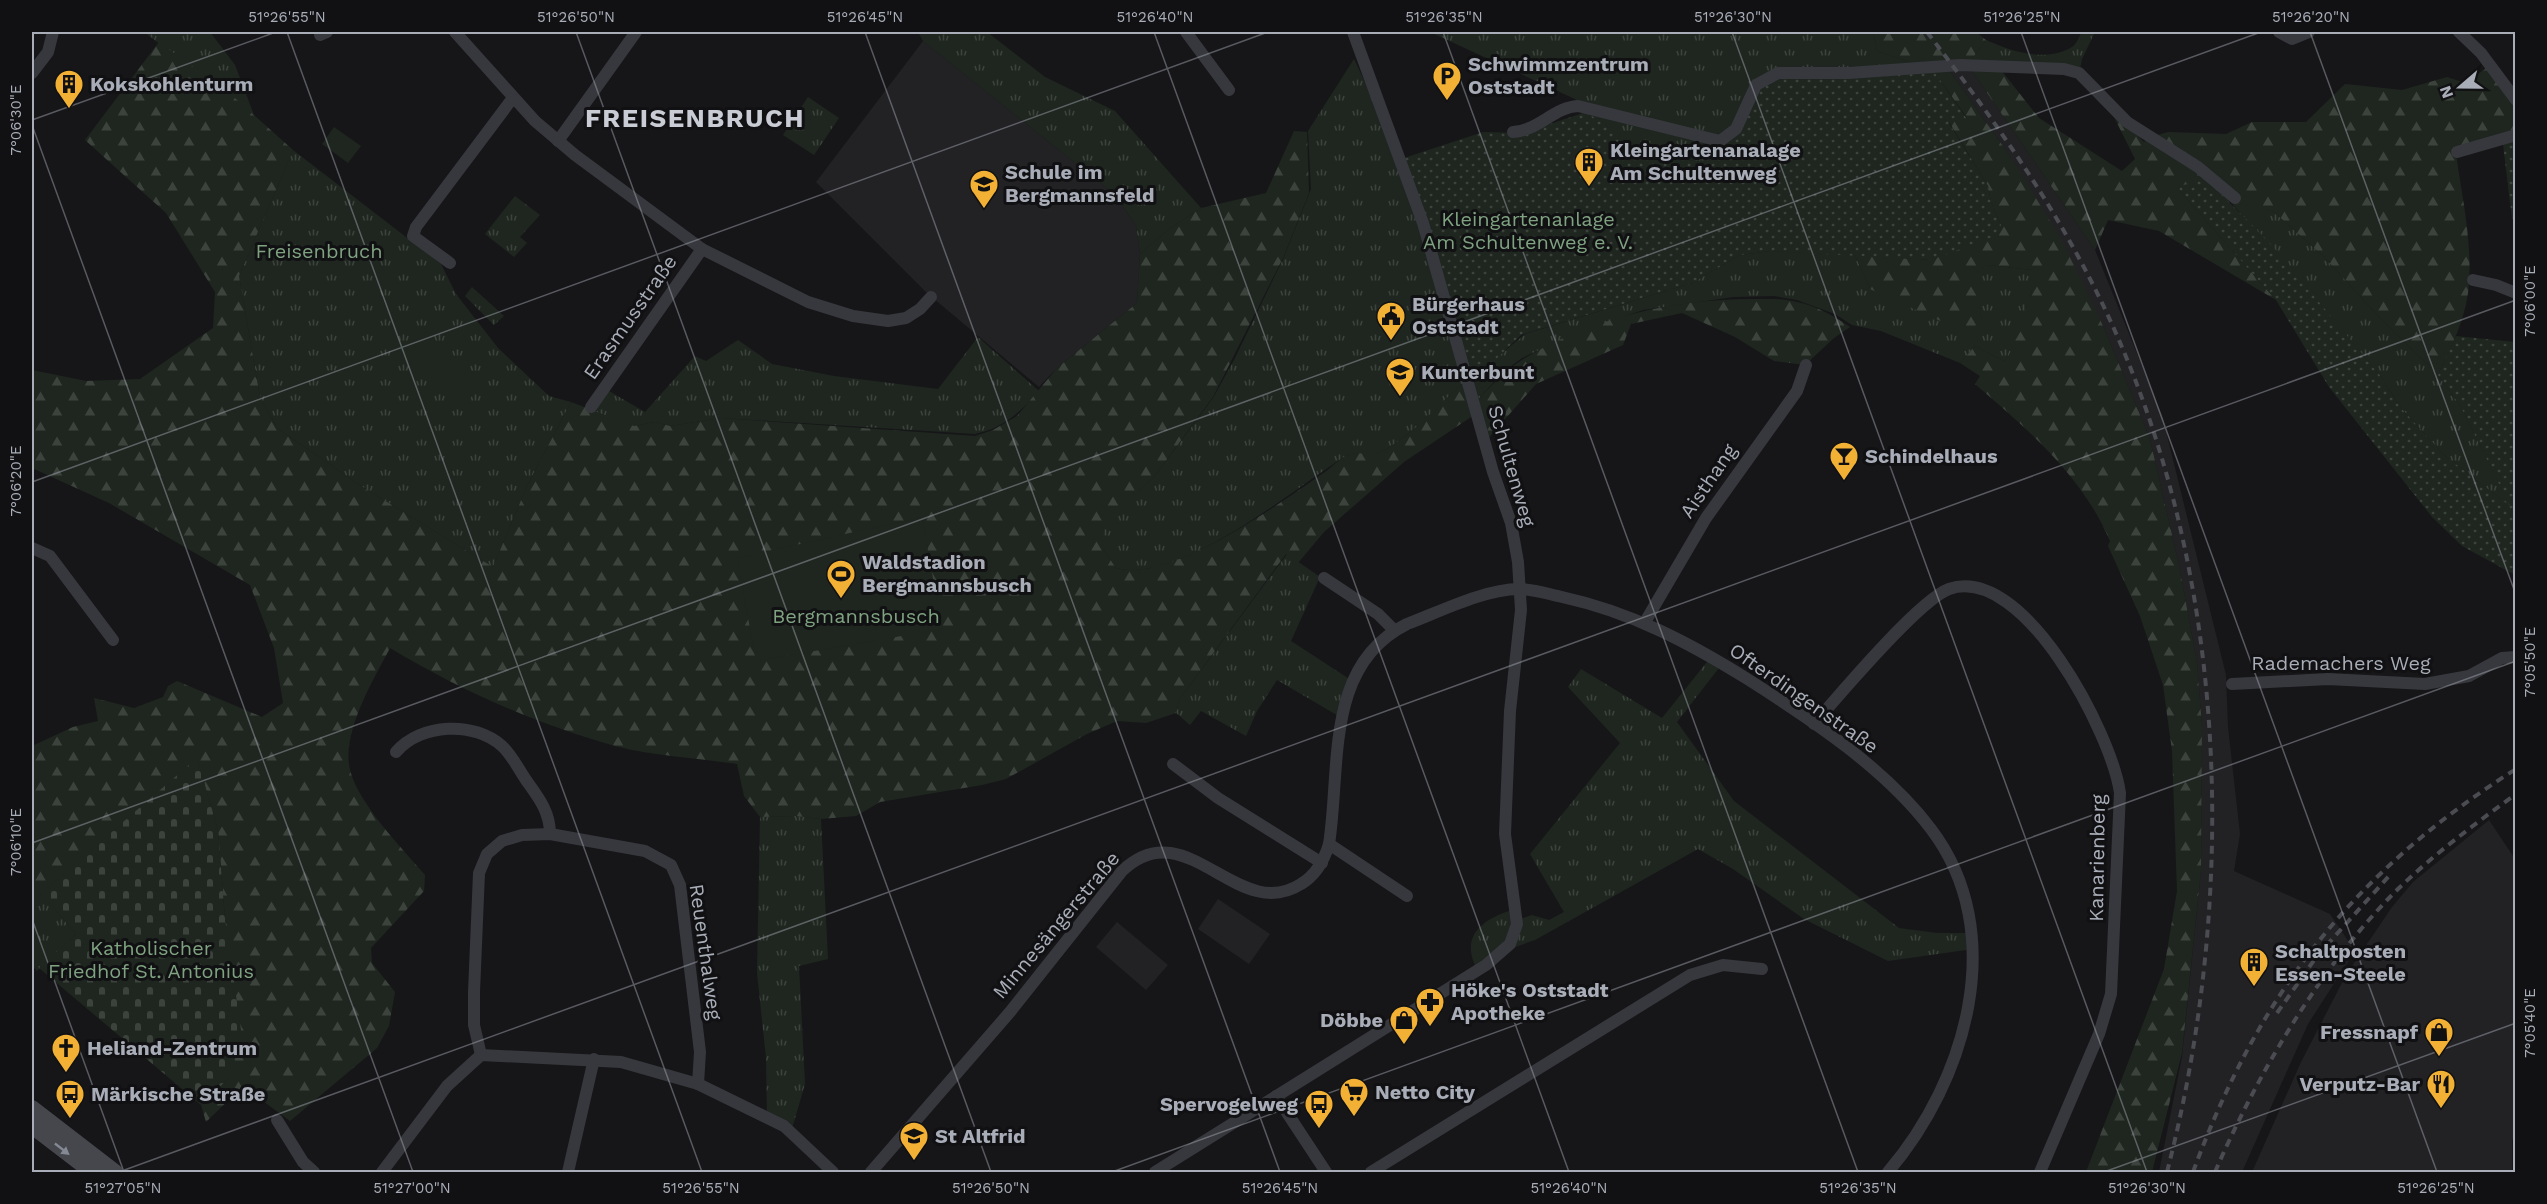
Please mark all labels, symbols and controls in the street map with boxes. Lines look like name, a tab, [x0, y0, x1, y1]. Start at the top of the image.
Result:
text: 51°26'55"N	[248, 8, 326, 26]
text: 51°26'50"N	[537, 8, 615, 26]
text: 51°26'45"N	[827, 8, 903, 26]
text: 51°26'40"N	[1116, 8, 1194, 26]
text: 51°26'35"N	[1405, 8, 1483, 26]
text: 51°26'30"N	[1694, 8, 1772, 26]
text: 51°26'25"N	[1983, 8, 2061, 26]
text: 51°26'20"N	[2272, 8, 2350, 26]
place label: Schwimmzentrum Oststadt	[1468, 52, 1649, 99]
north arrow	[2430, 57, 2490, 117]
parking icon: Schwimmzentrum Oststadt	[1431, 60, 1463, 102]
building icon: Kokskohlenturm	[53, 68, 85, 110]
place label: Kokskohlenturm	[90, 72, 253, 96]
text: N	[2435, 83, 2457, 101]
text: 7°06'30"E	[7, 85, 25, 155]
district label: FREISENBRUCH	[585, 103, 805, 133]
place label: Kleingartenanalage Am Schultenweg	[1610, 138, 1801, 185]
building icon: Kleingartenanalage Am Schultenweg	[1573, 146, 1605, 188]
place label: Schule im Bergmannsfeld	[1005, 160, 1155, 207]
school or university icon: Schule im Bergmannsfeld	[968, 168, 1000, 210]
park label: Kleingartenanlage Am Schultenweg e. V.	[1423, 207, 1633, 254]
park label: Freisenbruch	[255, 239, 383, 263]
street label: Erasmusstraße	[578, 250, 682, 384]
text: 7°06'00"E	[2521, 265, 2539, 337]
place label: Bürgerhaus Oststadt	[1412, 292, 1525, 339]
public building icon: Bürgerhaus Oststadt	[1375, 300, 1407, 342]
school or university icon: Kunterbunt	[1384, 356, 1416, 398]
place label: Kunterbunt	[1421, 360, 1535, 384]
street label: Schultenweg	[1483, 403, 1541, 530]
street label: Aisthang	[1675, 439, 1742, 523]
bar icon: Schindelhaus	[1828, 440, 1860, 482]
place label: Schindelhaus	[1865, 444, 1998, 468]
text: 7°06'20"E	[7, 446, 25, 516]
place label: Waldstadion Bergmannsbusch	[862, 550, 1032, 597]
sports icon: Waldstadion Bergmannsbusch	[825, 558, 857, 600]
park label: Bergmannsbusch	[772, 604, 940, 628]
text: 7°05'50"E	[2521, 627, 2539, 697]
street label: Ofterdingenstraße	[1725, 638, 1883, 758]
street label: Rademachers Weg	[2251, 651, 2431, 675]
street label: Kanarienberg	[2084, 794, 2110, 922]
text: 7°06'10"E	[7, 808, 25, 876]
street label: Minnesängerstraße	[987, 846, 1125, 1004]
street label: Reuenthalweg	[685, 882, 727, 1022]
park label: Katholischer Friedhof St. Antonius	[48, 936, 254, 983]
place label: Schaltposten Essen-Steele	[2275, 939, 2406, 986]
building icon: Schaltposten Essen-Steele	[2238, 946, 2270, 988]
place label: Höke's Oststadt Apotheke	[1451, 978, 1609, 1025]
pharmacy icon: Höke's Oststadt Apotheke	[1414, 986, 1446, 1028]
text: 7°05'40"E	[2521, 988, 2539, 1058]
shop icon: Döbbe	[1388, 1004, 1420, 1046]
place label: Döbbe	[1320, 1008, 1383, 1032]
shop icon: Fressnapf	[2423, 1016, 2455, 1058]
place label: Fressnapf	[2320, 1020, 2419, 1044]
church icon: Heliand-Zentrum	[50, 1032, 82, 1074]
place label: Heliand-Zentrum	[87, 1036, 257, 1060]
restaurant icon: Verputz-Bar	[2425, 1068, 2457, 1110]
place label: Verputz-Bar	[2300, 1072, 2420, 1096]
supermarket icon: Netto City	[1338, 1076, 1370, 1118]
bus stop icon: Märkische Straße	[54, 1078, 86, 1120]
place label: Netto City	[1375, 1080, 1476, 1104]
place label: Märkische Straße	[91, 1082, 265, 1106]
bus stop icon: Spervogelweg	[1303, 1088, 1335, 1130]
place label: Spervogelweg	[1160, 1092, 1299, 1116]
school or university icon: St Altfrid	[898, 1120, 930, 1162]
place label: St Altfrid	[935, 1124, 1026, 1148]
one-way arrow	[54, 1143, 69, 1155]
text: 51°27'05"N	[85, 1179, 161, 1197]
text: 51°27'00"N	[373, 1179, 451, 1197]
text: 51°26'55"N	[662, 1179, 740, 1197]
text: 51°26'50"N	[952, 1179, 1030, 1197]
text: 51°26'45"N	[1242, 1179, 1318, 1197]
text: 51°26'40"N	[1530, 1179, 1608, 1197]
text: 51°26'35"N	[1819, 1179, 1897, 1197]
text: 51°26'30"N	[2108, 1179, 2186, 1197]
text: 51°26'25"N	[2397, 1179, 2475, 1197]

